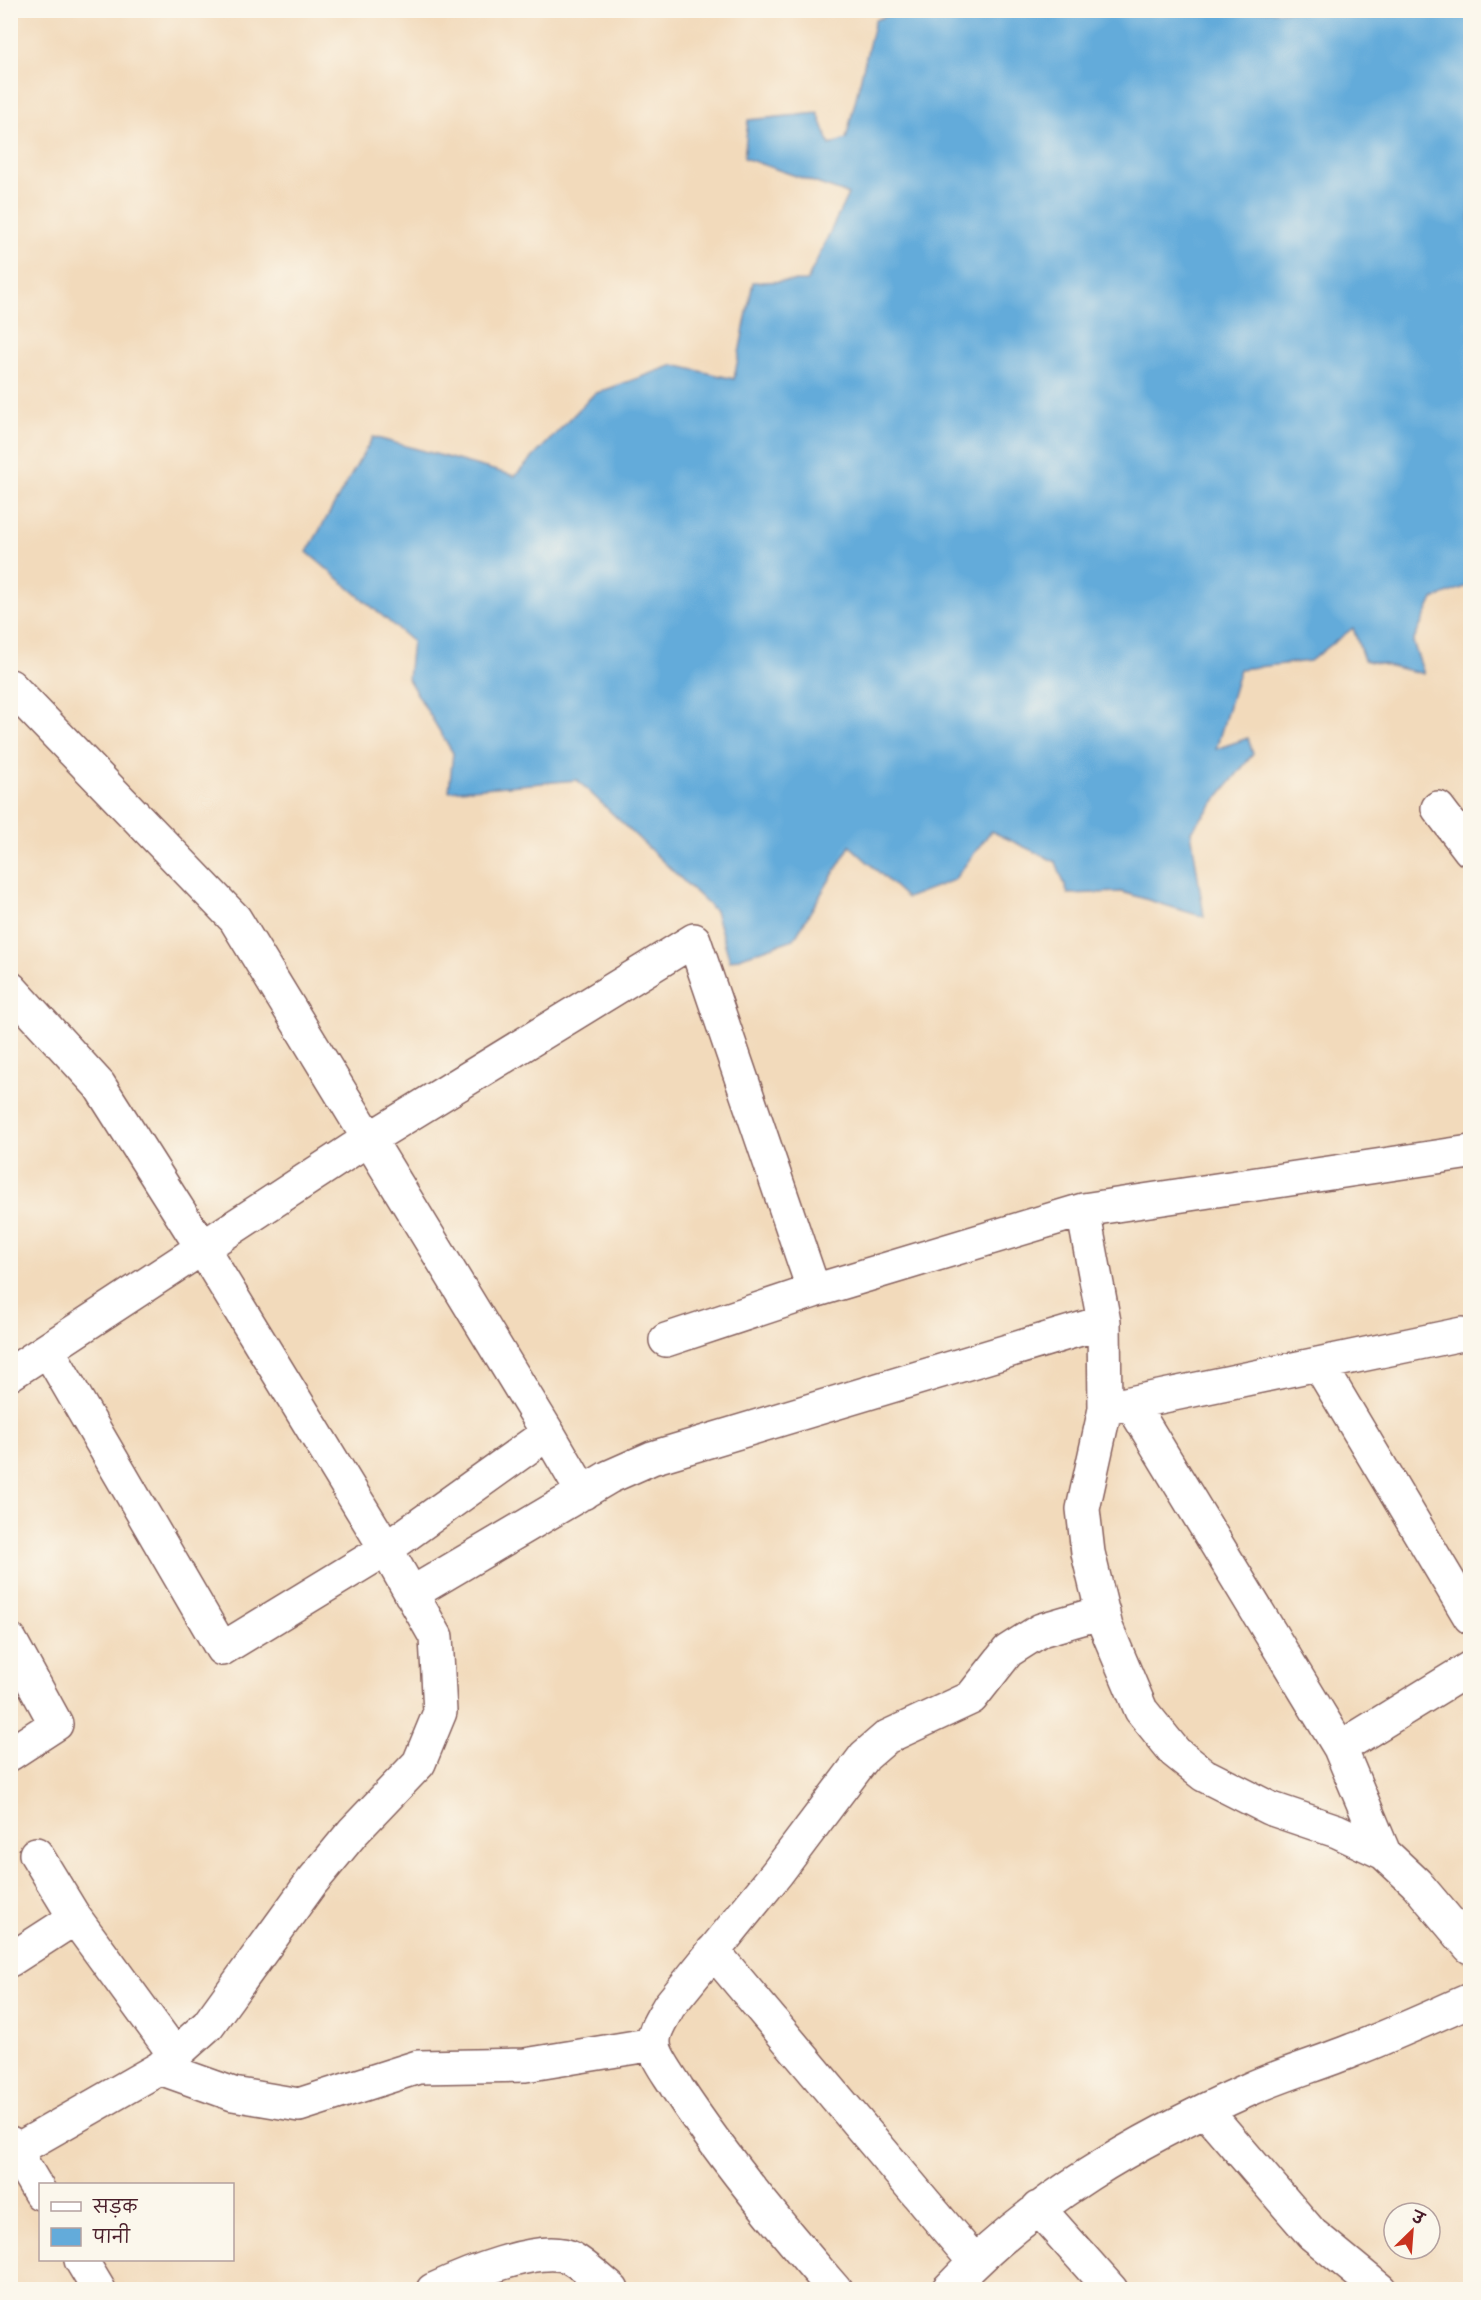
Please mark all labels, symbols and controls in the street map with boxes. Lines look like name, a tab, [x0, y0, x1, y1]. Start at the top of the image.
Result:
legend	[39, 2183, 234, 2261]
text: सड़क	[92, 2196, 138, 2222]
north arrow	[1382, 2201, 1442, 2261]
text: उ	[1406, 2205, 1429, 2233]
text: पानी	[92, 2223, 131, 2252]

